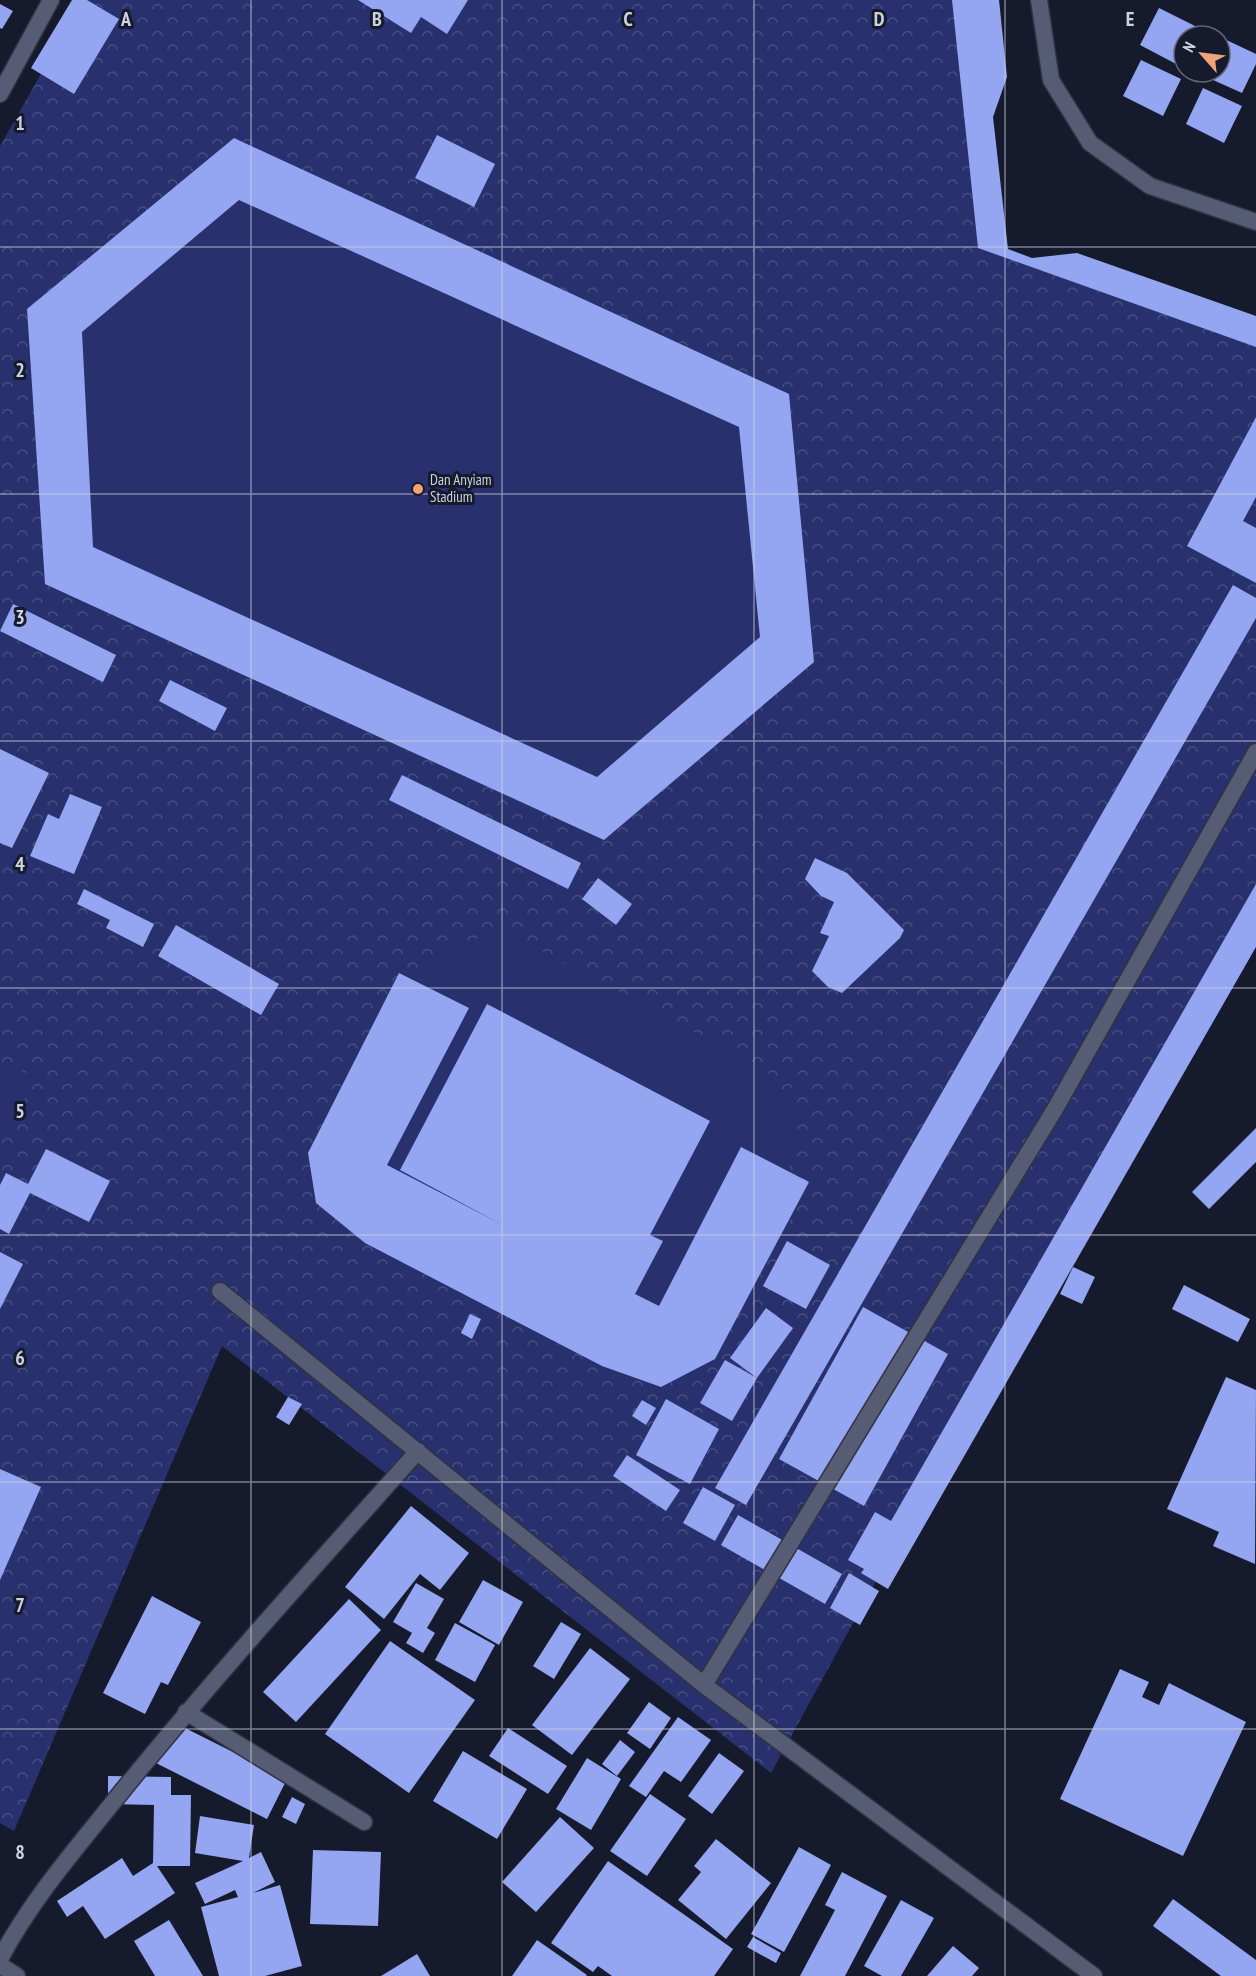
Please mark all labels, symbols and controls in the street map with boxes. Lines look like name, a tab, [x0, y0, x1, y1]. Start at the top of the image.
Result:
text: A	[120, 6, 132, 32]
text: B	[372, 6, 382, 32]
text: C	[623, 6, 633, 32]
text: D	[874, 6, 885, 32]
text: E	[1126, 6, 1134, 32]
north arrow	[1172, 24, 1232, 84]
text: N	[1178, 38, 1200, 55]
text: 1	[15, 110, 25, 136]
text: 2	[15, 357, 25, 383]
place label: Dan Anyiam Stadium	[430, 470, 492, 506]
marker: Dan Anyiam Stadium	[411, 482, 425, 496]
text: 3	[15, 604, 25, 630]
text: 4	[15, 851, 25, 877]
text: 5	[15, 1098, 25, 1124]
text: 6	[15, 1345, 25, 1371]
text: 7	[15, 1592, 25, 1618]
text: 8	[15, 1839, 25, 1865]

